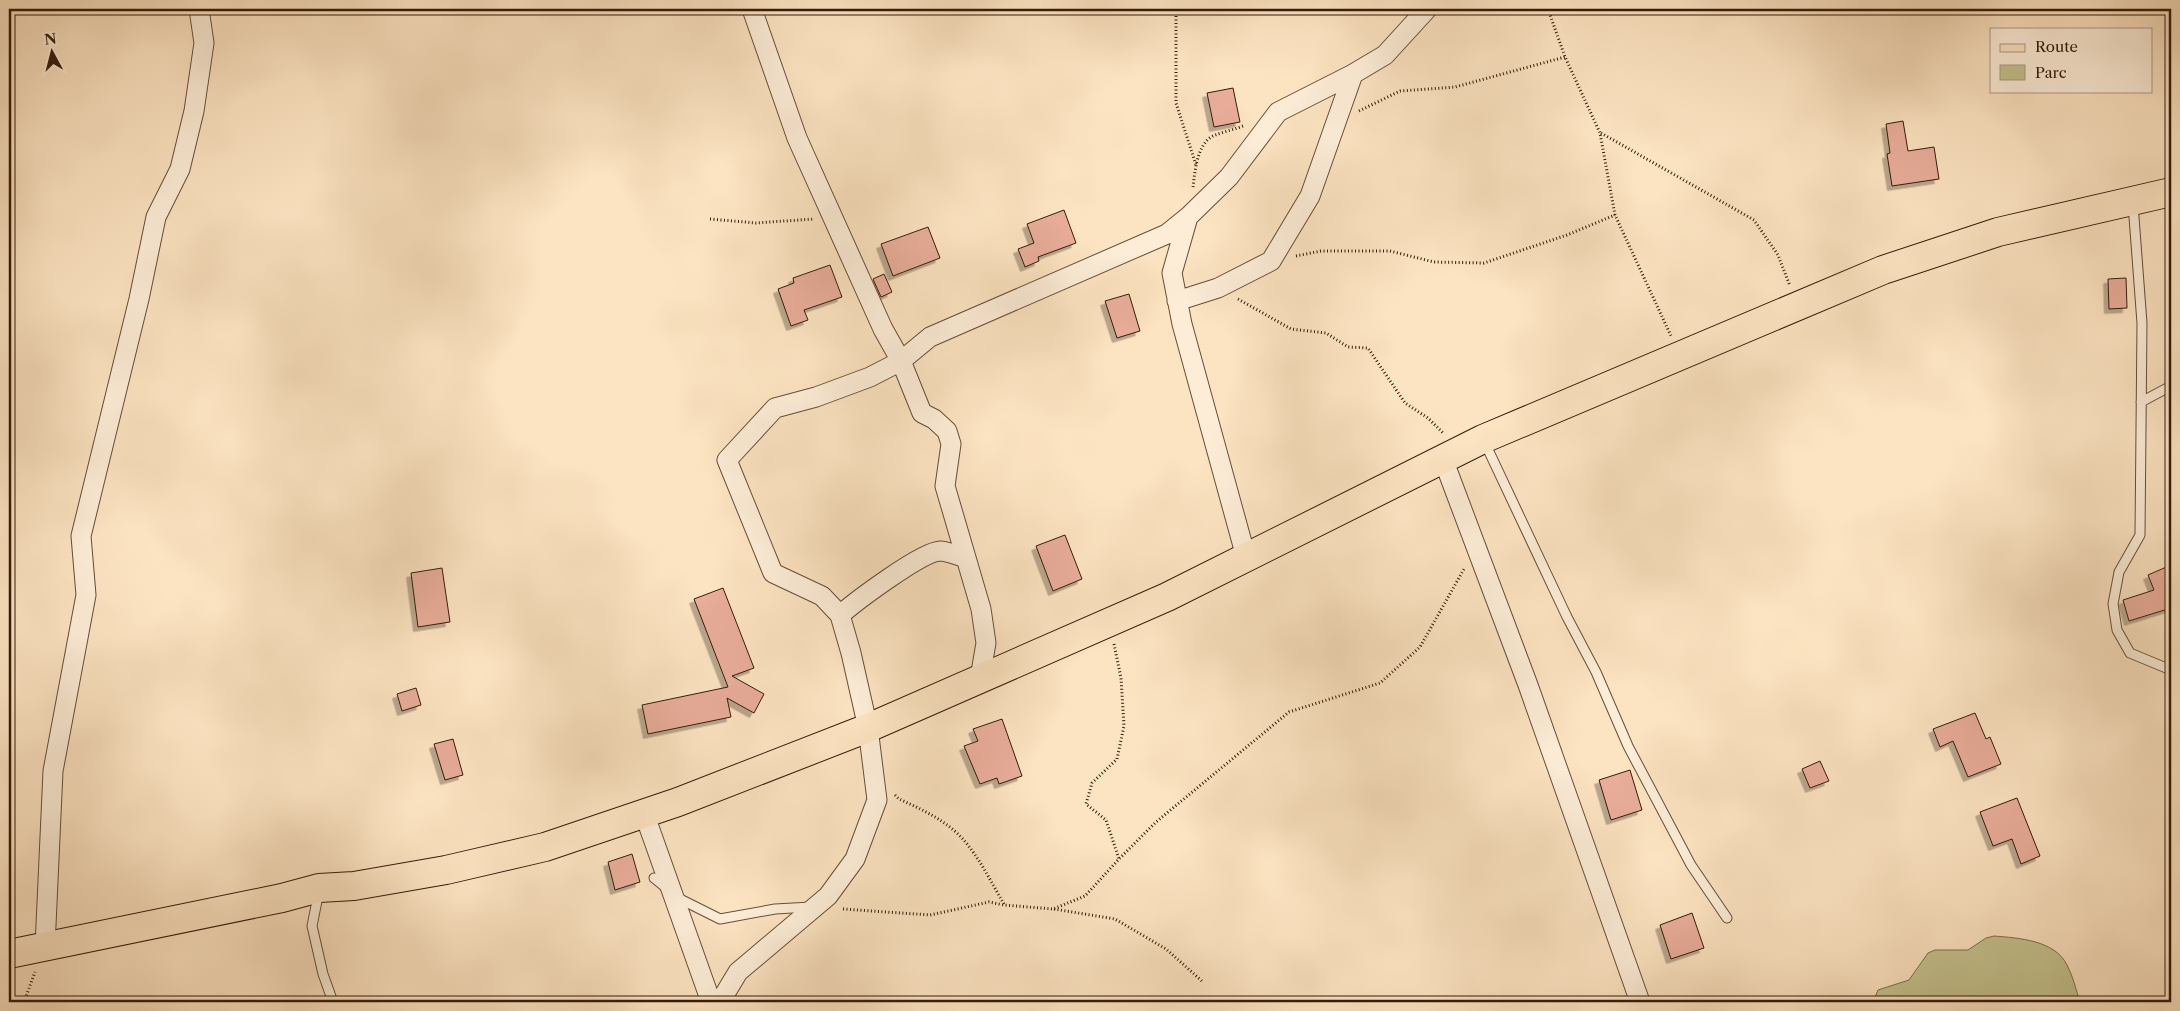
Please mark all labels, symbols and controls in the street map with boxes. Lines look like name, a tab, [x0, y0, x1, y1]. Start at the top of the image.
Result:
north arrow	[28, 28, 78, 78]
legend	[1990, 28, 2152, 92]
text: N	[43, 29, 58, 49]
text: Route	[2035, 37, 2078, 56]
text: Parc	[2035, 63, 2067, 82]

